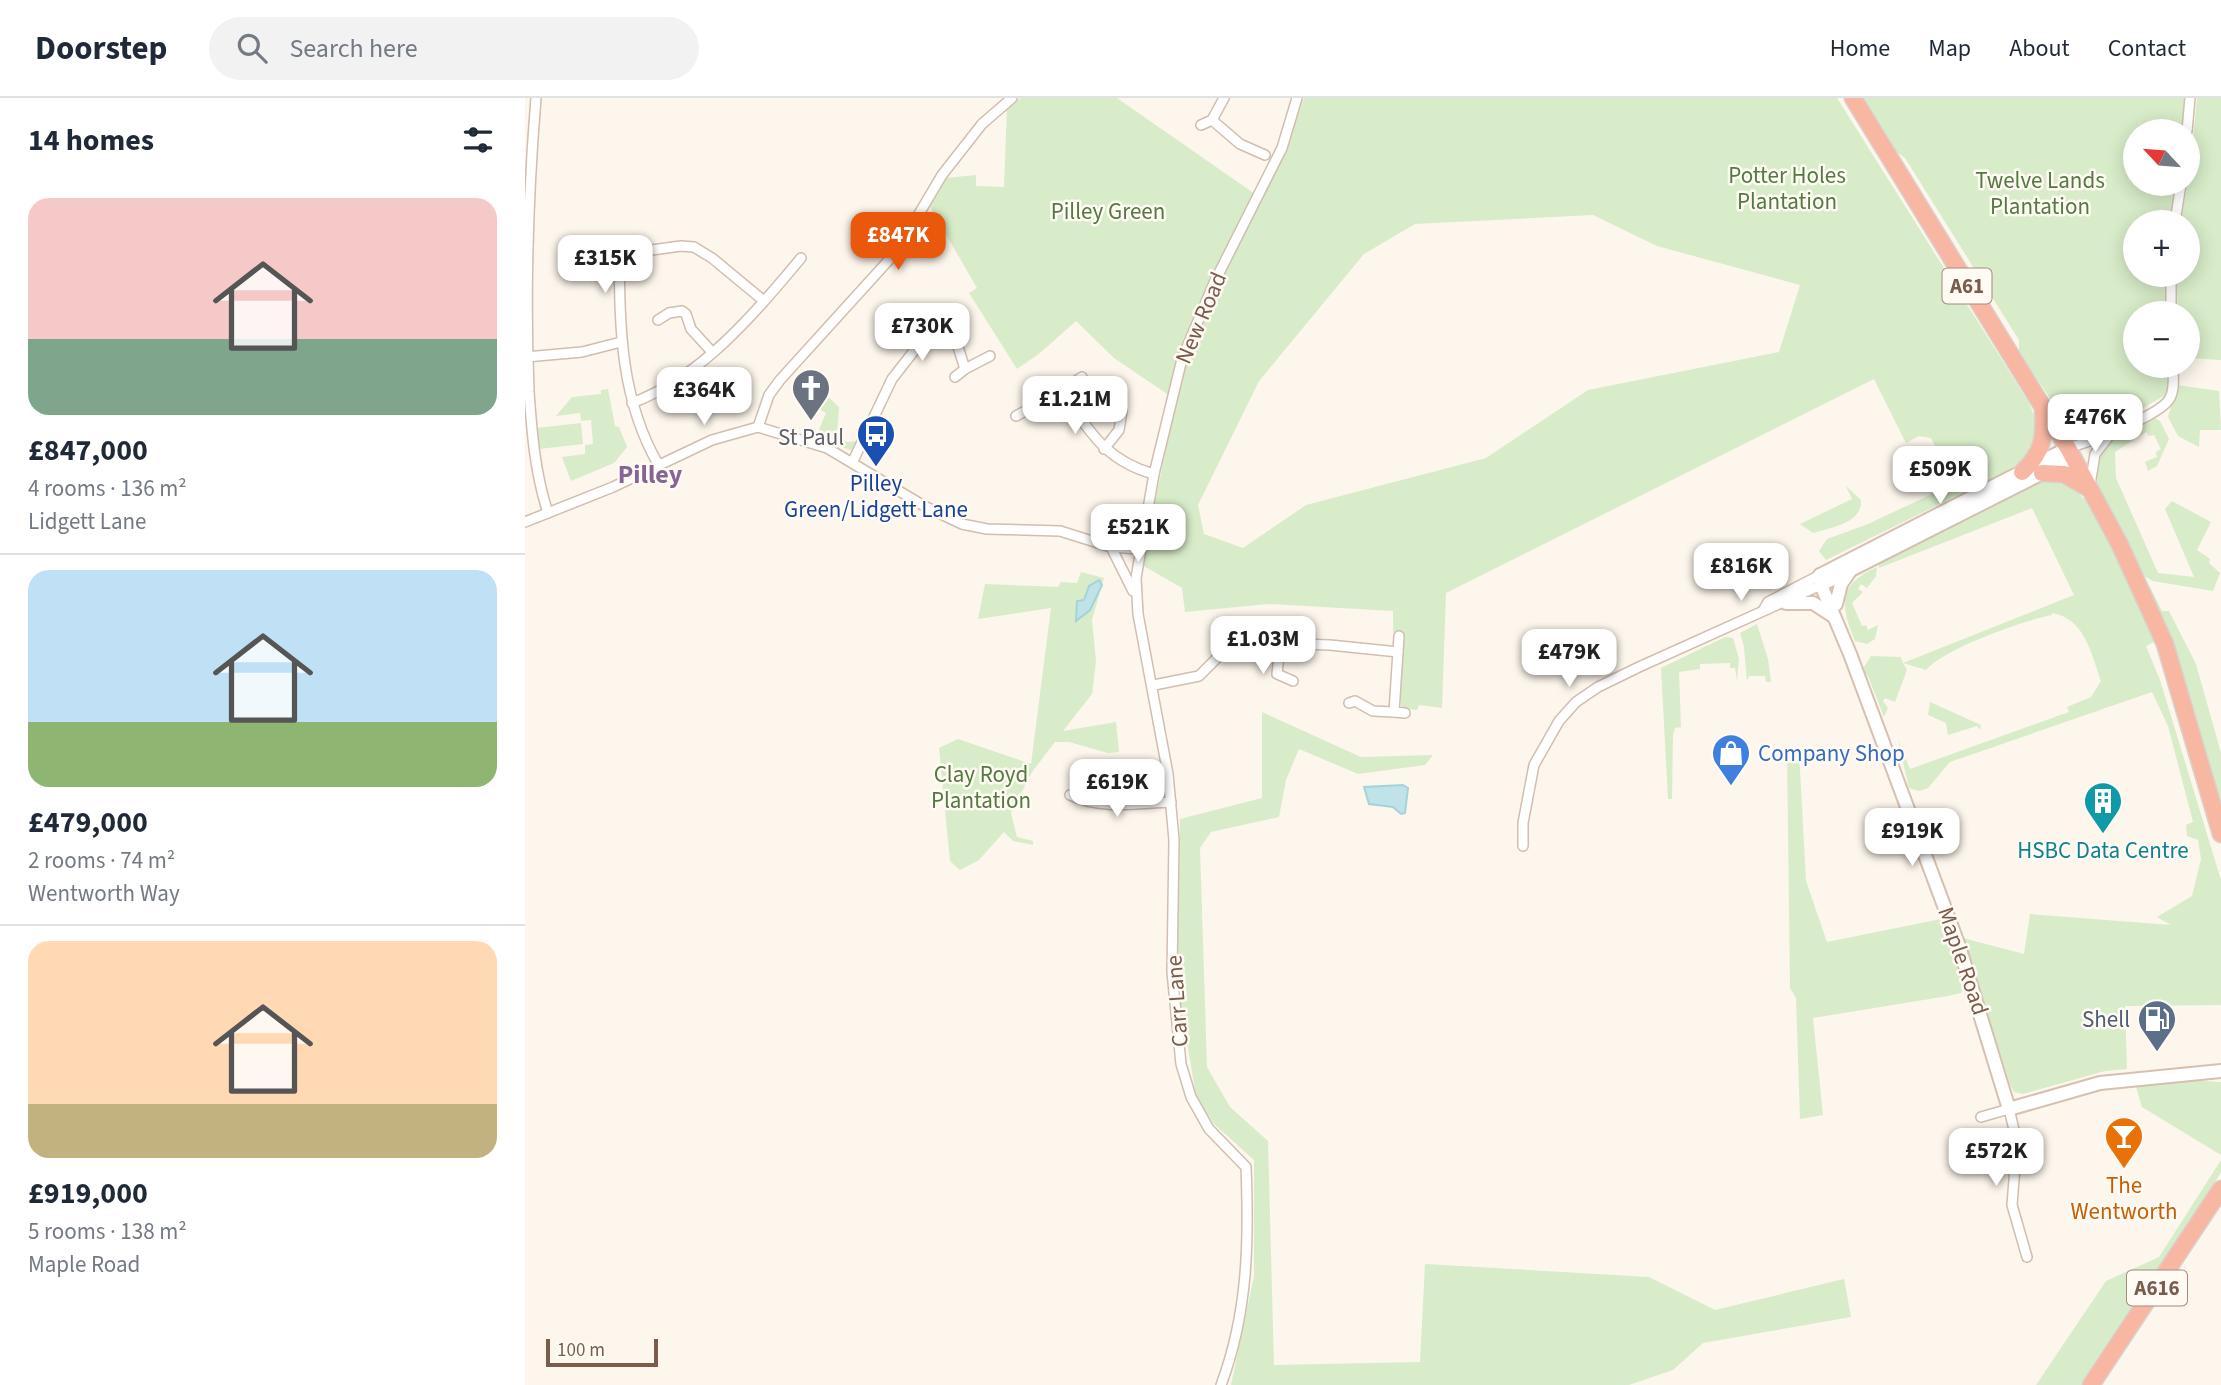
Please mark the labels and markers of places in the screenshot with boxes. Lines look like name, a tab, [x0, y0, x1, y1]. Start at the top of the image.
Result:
pin: £847K	[849, 212, 947, 272]
pin: £315K	[556, 236, 654, 295]
pin: £730K	[873, 303, 971, 363]
church icon: St Paul	[790, 367, 832, 422]
pin: £364K	[655, 368, 753, 427]
pin: £1.21M	[1018, 376, 1132, 436]
pin: £476K	[2046, 394, 2144, 454]
bus stop icon: Pilley Green/Lidgett Lane	[855, 413, 897, 468]
place label: St Paul	[778, 421, 844, 454]
pin: £509K	[1891, 446, 1989, 506]
place label: Pilley Green/Lidgett Lane	[784, 467, 968, 526]
pin: £521K	[1089, 504, 1187, 564]
pin: £816K	[1692, 544, 1790, 603]
pin: £1.03M	[1206, 616, 1320, 676]
pin: £479K	[1520, 630, 1618, 689]
shop icon: Company Shop	[1710, 732, 1752, 787]
place label: Company Shop	[1758, 737, 1905, 770]
pin: £619K	[1068, 760, 1166, 819]
building icon: HSBC Data Centre	[2082, 780, 2124, 835]
pin: £919K	[1863, 808, 1961, 868]
place label: HSBC Data Centre	[2017, 834, 2189, 867]
fuel station icon: Shell	[2136, 998, 2178, 1053]
place label: Shell	[2082, 1003, 2130, 1036]
bar icon: The Wentworth	[2103, 1115, 2145, 1170]
pin: £572K	[1947, 1128, 2045, 1188]
place label: The Wentworth	[2070, 1169, 2178, 1228]

